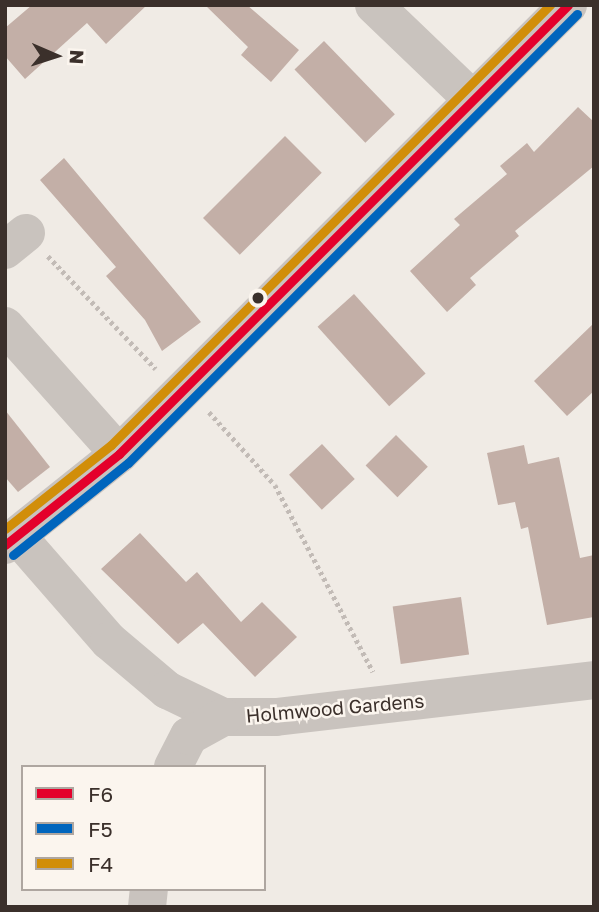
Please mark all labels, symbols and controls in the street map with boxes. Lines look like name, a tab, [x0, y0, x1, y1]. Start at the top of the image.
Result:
north arrow	[21, 21, 91, 91]
text: N	[66, 49, 89, 65]
unlabelled marker	[251, 291, 265, 305]
street label: Holmwood Gardens	[245, 689, 425, 727]
legend	[21, 765, 266, 891]
text: F6	[88, 781, 113, 807]
text: F5	[88, 816, 113, 842]
text: F4	[88, 851, 113, 877]

